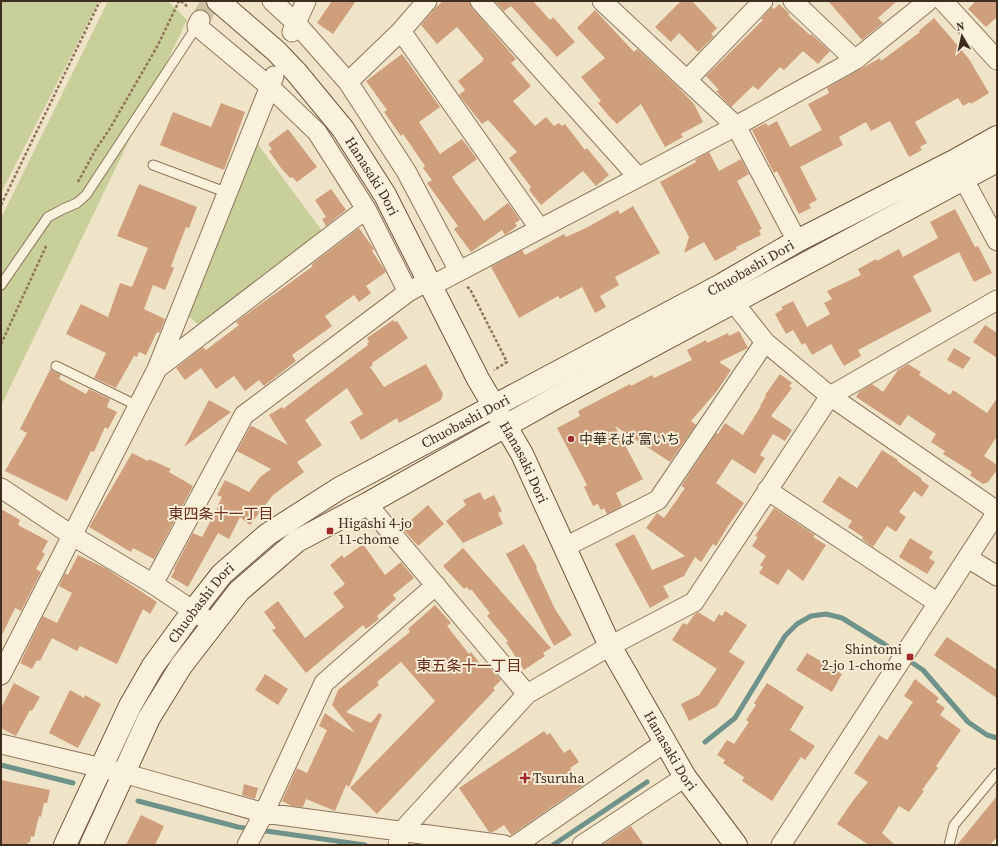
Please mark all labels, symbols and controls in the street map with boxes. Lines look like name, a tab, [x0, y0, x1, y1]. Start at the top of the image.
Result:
north arrow	[942, 16, 982, 56]
text: N	[955, 19, 966, 35]
street label: Hanasaki Dori	[340, 133, 404, 219]
street label: Chuobashi Dori	[704, 235, 798, 301]
street label: Chuobashi Dori	[418, 389, 513, 453]
street label: Hanasaki Dori	[495, 417, 553, 506]
place label: 中華そば 富いち	[579, 429, 680, 449]
marker: 中華そば 富いち	[566, 434, 576, 444]
district label: 東四条十一丁目	[168, 503, 274, 524]
place label: Higashi 4-jo 11-chome	[338, 513, 412, 549]
marker: Higashi 4-jo 11-chome	[325, 526, 335, 536]
street label: Chuobashi Dori	[163, 558, 239, 647]
place label: Shintomi 2-jo 1-chome	[822, 639, 902, 675]
marker: Shintomi 2-jo 1-chome	[905, 652, 915, 662]
district label: 東五条十一丁目	[416, 655, 522, 676]
street label: Hanasaki Dori	[639, 707, 702, 795]
place label: Tsuruha	[533, 768, 585, 788]
marker: Tsuruha	[520, 773, 530, 783]

